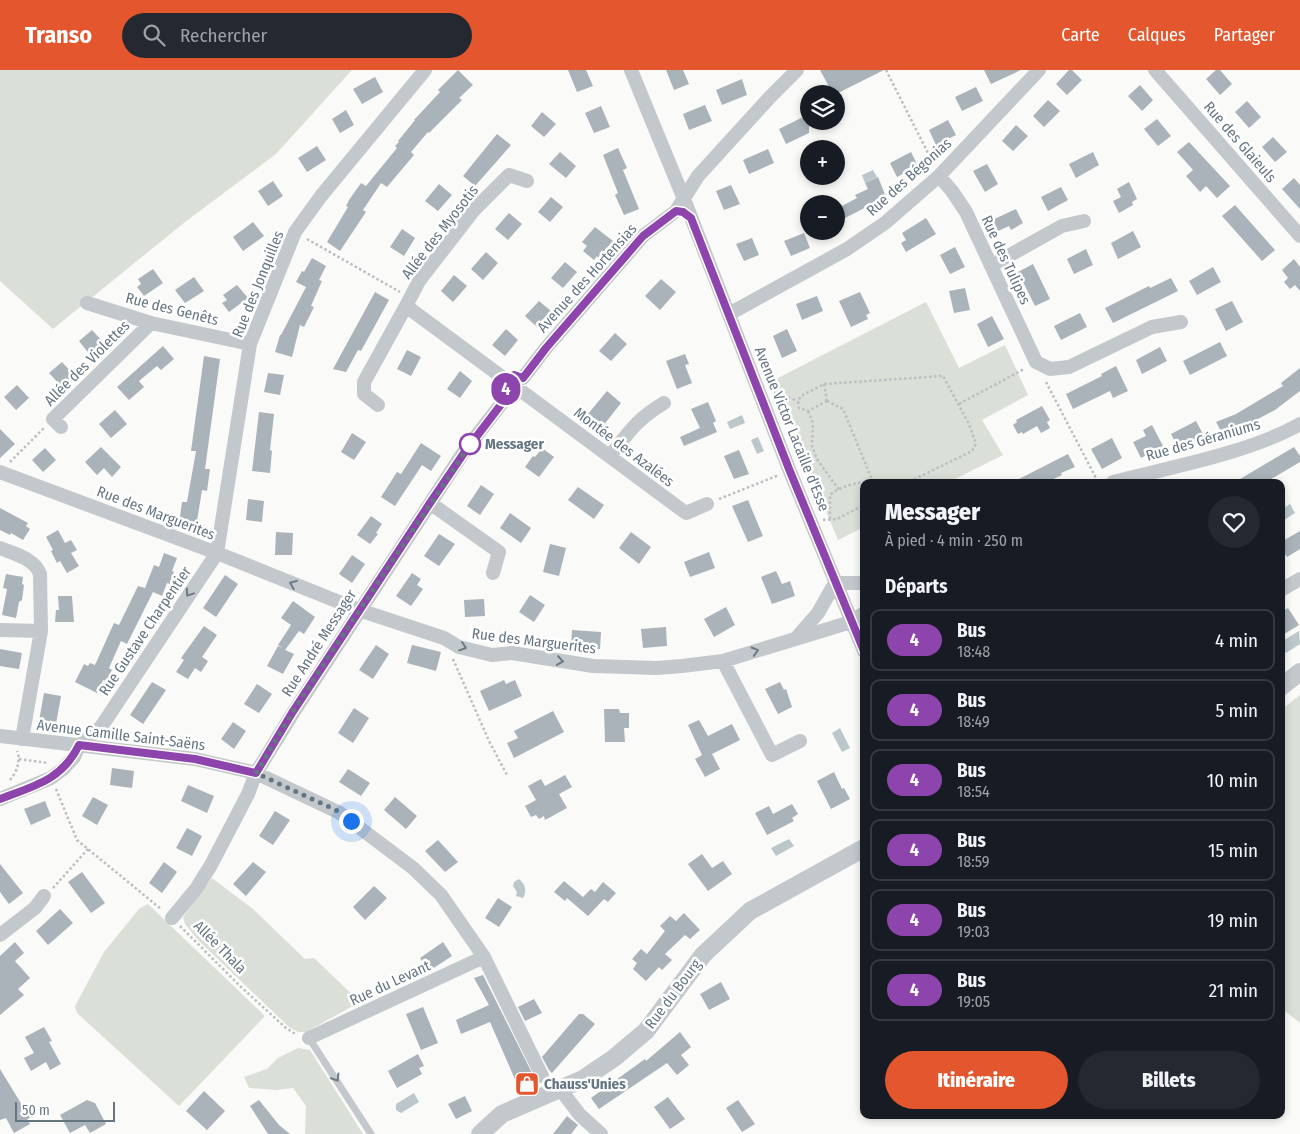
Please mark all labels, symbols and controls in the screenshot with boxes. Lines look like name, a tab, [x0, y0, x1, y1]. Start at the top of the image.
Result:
search box	[122, 13, 472, 58]
text: Transo	[25, 21, 92, 49]
icon: search	[140, 21, 168, 49]
text: Rechercher	[180, 24, 267, 47]
text: Carte	[1061, 24, 1100, 46]
text: Calques	[1128, 24, 1186, 46]
text: Partager	[1214, 24, 1275, 46]
map controls	[800, 85, 845, 240]
button: layers	[800, 85, 845, 130]
street label: Rue des Glaieuls	[1200, 98, 1280, 186]
street label: Rue des Bégonias	[863, 134, 955, 220]
button: +	[800, 140, 845, 185]
street label: Allée des Myosotis	[398, 182, 482, 282]
button: −	[800, 195, 845, 240]
street label: Rue des Tulipes	[978, 213, 1034, 307]
street label: Avenue des Hortensias	[533, 220, 641, 336]
street label: Rue des Jonquilles	[228, 228, 288, 340]
street label: Rue des Genêts	[124, 289, 220, 329]
street label: Allée des Violettes	[41, 317, 133, 409]
street label: Avenue Victor Lacaille d'Esse	[751, 344, 833, 514]
line badge: 4	[490, 373, 522, 405]
text: 4	[501, 378, 511, 400]
street label: Montée des Azalées	[570, 403, 678, 491]
street label: Rue des Géraniums	[1144, 415, 1262, 465]
marker: Messager	[459, 433, 481, 455]
place label: Messager	[485, 435, 544, 453]
street label: Rue des Marguerites	[94, 482, 218, 544]
button: heart	[1208, 496, 1260, 548]
text: Messager	[885, 498, 980, 526]
text: À pied · 4 min · 250 m	[885, 531, 1023, 550]
street label: Rue Gustave Charpentier	[95, 562, 195, 699]
text: Départs	[885, 575, 948, 598]
one-way arrow	[290, 579, 298, 589]
street label: Rue André Messager	[278, 586, 361, 700]
one-way arrow	[186, 588, 195, 597]
text: Bus	[957, 619, 986, 642]
street label: Rue des Marguerites	[471, 624, 597, 658]
text: 4	[910, 629, 919, 651]
text: 4 min	[1215, 629, 1258, 652]
one-way arrow	[458, 641, 467, 651]
text: 18:48	[957, 642, 990, 661]
one-way arrow	[751, 646, 759, 656]
one-way arrow	[557, 655, 565, 666]
text: Bus	[957, 689, 986, 712]
text: 4	[910, 699, 919, 721]
text: 5 min	[1215, 699, 1258, 722]
text: 18:49	[957, 712, 990, 731]
street label: Avenue Camille Saint-Saëns	[36, 716, 206, 754]
text: Bus	[957, 759, 986, 782]
text: 4	[910, 769, 919, 791]
text: 10 min	[1207, 769, 1258, 792]
text: 18:54	[957, 782, 990, 801]
your location	[339, 809, 364, 834]
text: Bus	[957, 829, 986, 852]
text: 4	[910, 839, 919, 861]
text: 15 min	[1208, 839, 1258, 862]
text: 18:59	[957, 852, 990, 871]
text: Bus	[957, 899, 986, 922]
text: 4	[910, 909, 919, 931]
text: 19 min	[1207, 909, 1258, 932]
street label: Allée Thala	[190, 917, 250, 977]
text: 19:03	[957, 922, 990, 941]
street label: Rue du Levant	[347, 956, 433, 1009]
street label: Rue du Bourg	[641, 956, 705, 1032]
text: Bus	[957, 969, 986, 992]
text: 4	[910, 979, 919, 1001]
text: 21 min	[1209, 979, 1258, 1002]
text: 19:05	[957, 992, 990, 1011]
button: Itinéraire	[885, 1051, 1068, 1109]
button: Billets	[1078, 1051, 1260, 1109]
shop icon: Chauss'Unies	[514, 1071, 540, 1097]
one-way arrow	[330, 1073, 339, 1082]
place label: Chauss'Unies	[544, 1075, 626, 1093]
scale bar	[15, 1099, 115, 1122]
text: 50 m	[22, 1102, 50, 1119]

